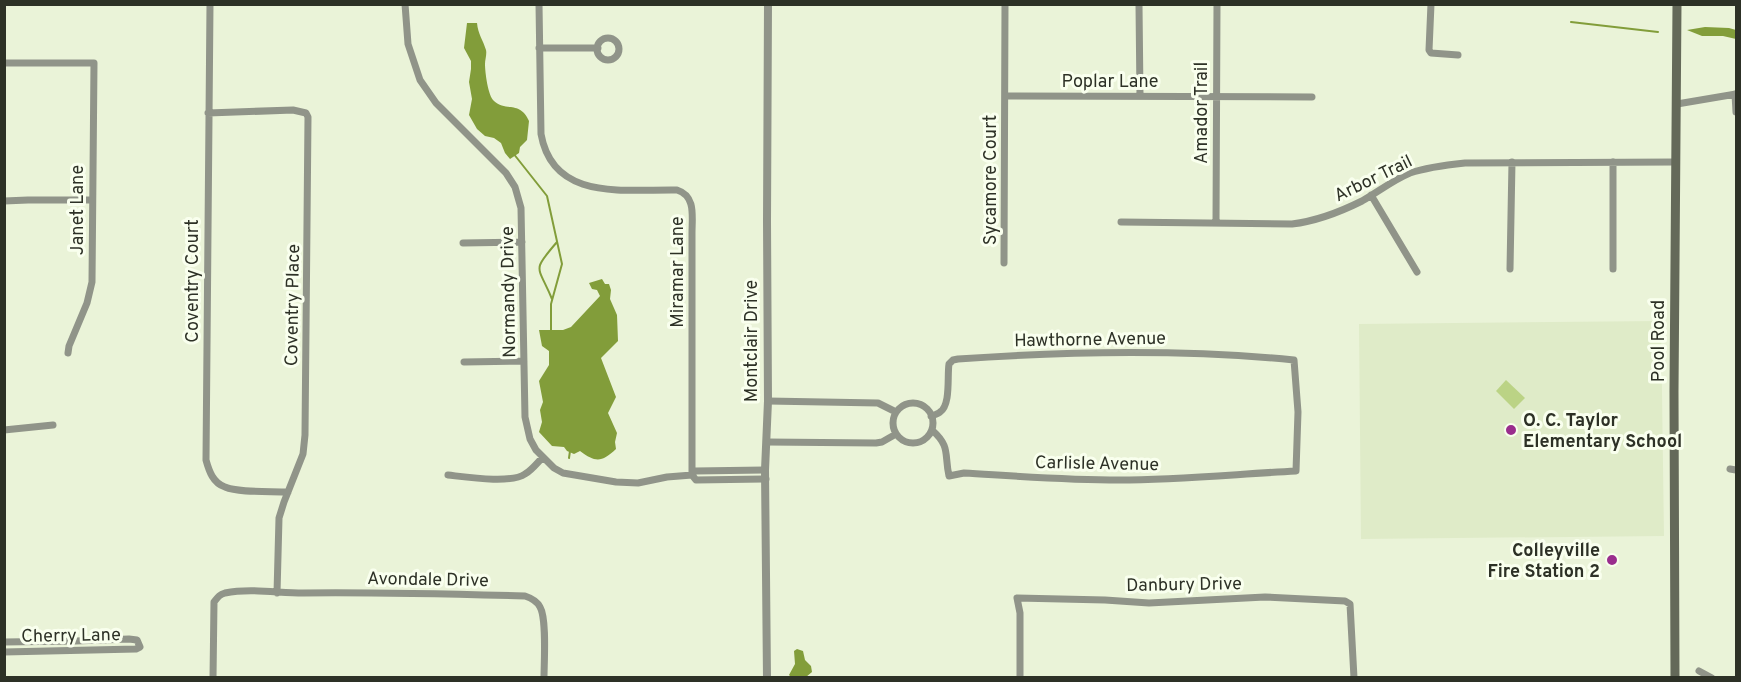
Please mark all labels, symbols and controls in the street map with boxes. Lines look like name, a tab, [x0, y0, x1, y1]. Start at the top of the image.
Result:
street label: Amador Trail	[1191, 62, 1214, 164]
street label: Poplar Lane	[1061, 71, 1159, 94]
street label: Sycamore Court	[980, 115, 1003, 245]
street label: Arbor Trail	[1331, 151, 1417, 208]
street label: Janet Lane	[67, 165, 90, 255]
street label: Miramar Lane	[667, 216, 690, 328]
street label: Coventry Court	[182, 219, 205, 343]
street label: Normandy Drive	[497, 226, 522, 358]
street label: Coventry Place	[281, 244, 306, 366]
street label: Montclair Drive	[741, 280, 764, 402]
street label: Pool Road	[1648, 300, 1671, 382]
street label: Hawthorne Avenue	[1014, 328, 1166, 353]
place label: O. C. Taylor Elementary School	[1523, 410, 1682, 454]
marker: O. C. Taylor Elementary School	[1504, 423, 1518, 437]
street label: Carlisle Avenue	[1035, 452, 1159, 477]
place label: Colleyville Fire Station 2	[1487, 540, 1600, 584]
marker: Colleyville Fire Station 2	[1605, 553, 1619, 567]
street label: Avondale Drive	[367, 568, 489, 593]
street label: Danbury Drive	[1126, 573, 1242, 598]
street label: Cherry Lane	[21, 624, 121, 649]

